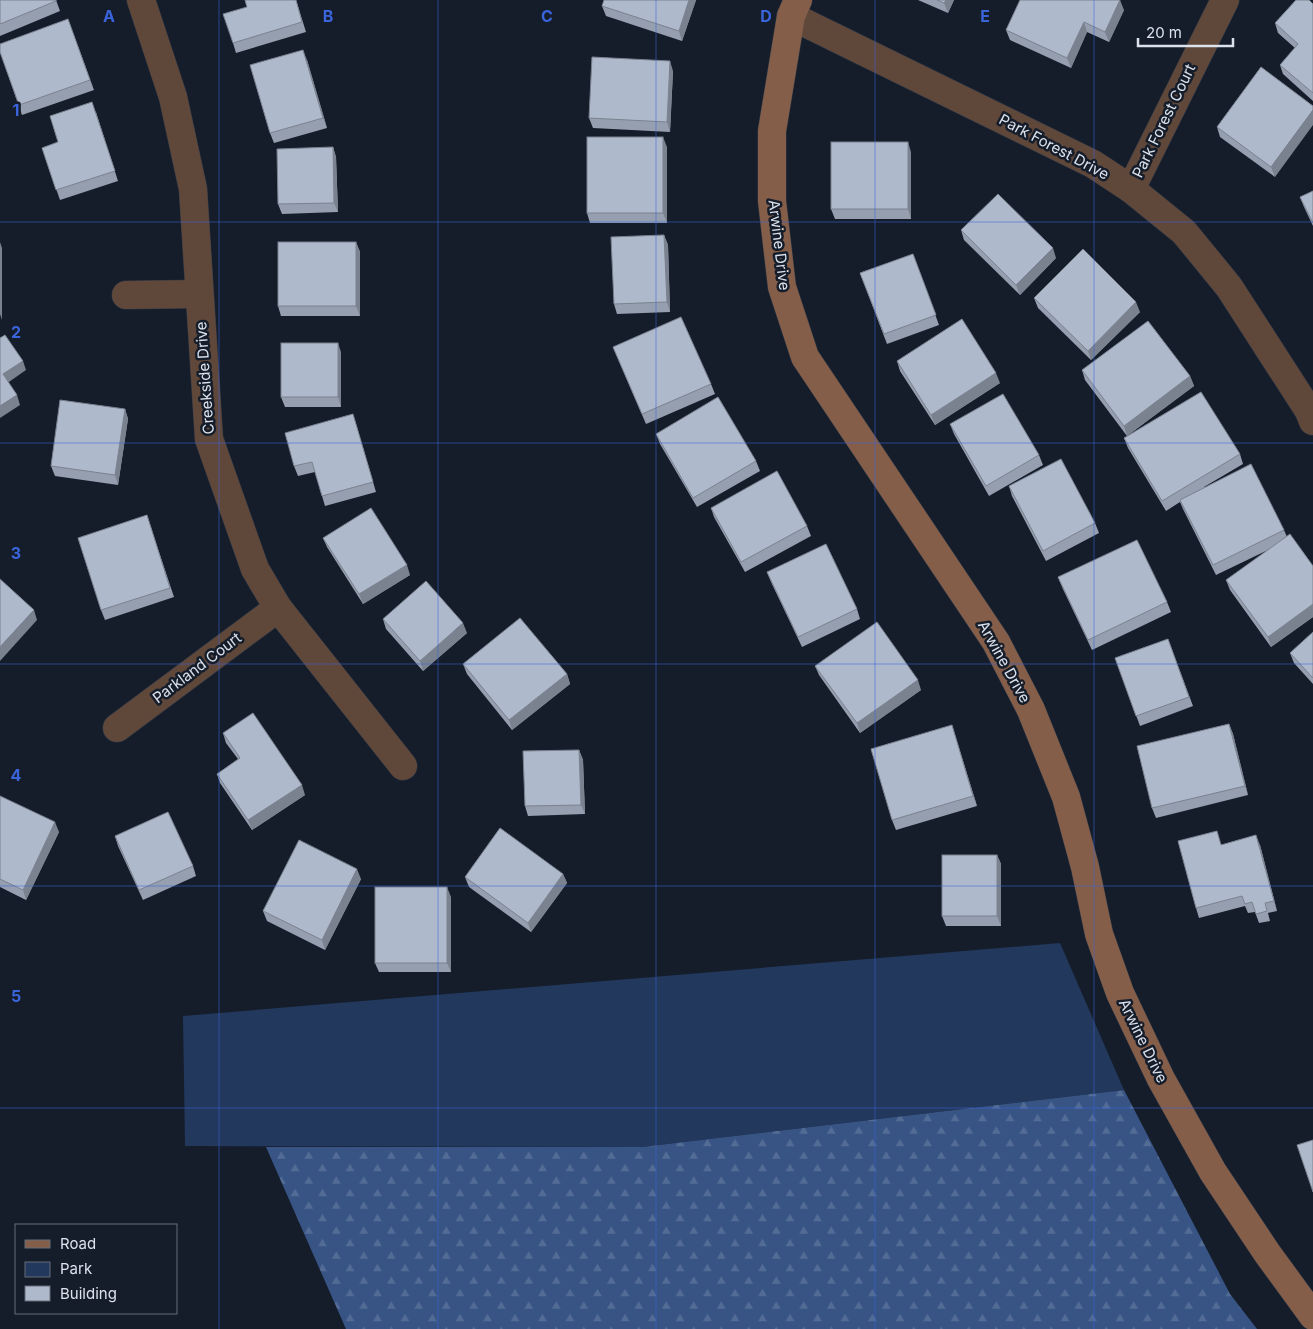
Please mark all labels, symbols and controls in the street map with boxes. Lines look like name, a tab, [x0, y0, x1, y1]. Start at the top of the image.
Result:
text: A	[103, 6, 115, 26]
text: B	[323, 6, 333, 26]
text: C	[541, 6, 553, 26]
text: D	[760, 6, 772, 26]
text: E	[980, 6, 990, 26]
scale bar	[1138, 15, 1233, 47]
text: 20 m	[1146, 23, 1182, 42]
street label: Park Forest Court	[1128, 61, 1199, 181]
text: 1	[13, 100, 19, 120]
street label: Park Forest Drive	[996, 110, 1113, 184]
street label: Arwine Drive	[765, 199, 794, 291]
street label: Creekside Drive	[191, 321, 218, 435]
text: 2	[11, 322, 21, 342]
text: 3	[11, 543, 21, 563]
street label: Arwine Drive	[974, 617, 1035, 706]
street label: Parkland Court	[149, 628, 245, 707]
text: 4	[11, 765, 22, 785]
text: 5	[11, 986, 21, 1006]
street label: Arwine Drive	[1115, 996, 1172, 1086]
legend	[15, 1224, 178, 1314]
text: Road	[60, 1234, 96, 1253]
text: Park	[60, 1259, 93, 1278]
text: Building	[60, 1284, 117, 1303]

